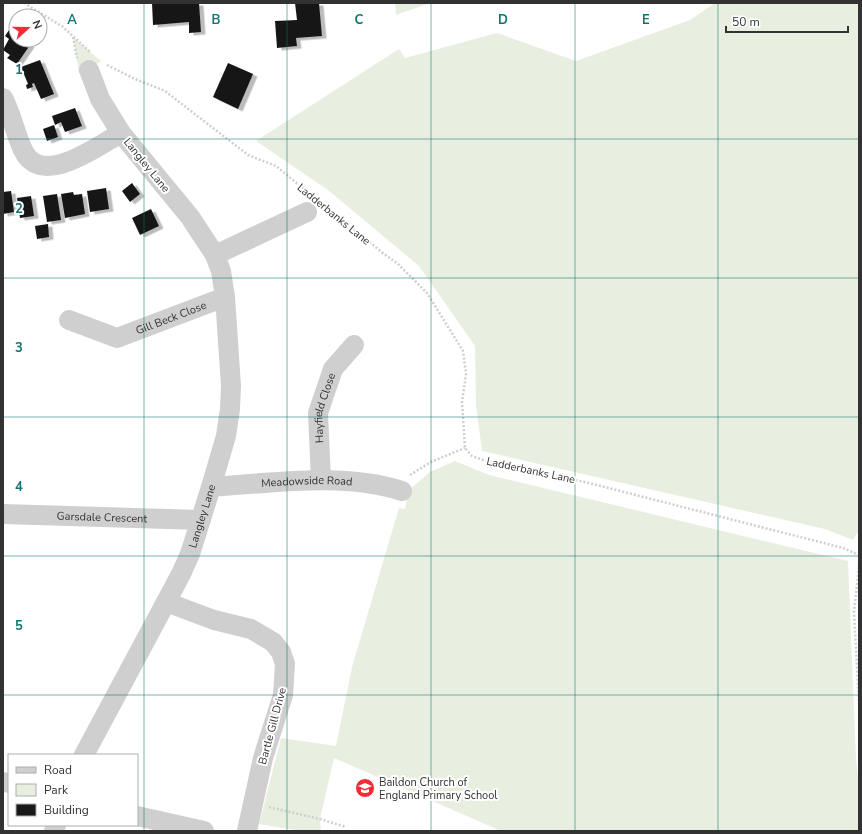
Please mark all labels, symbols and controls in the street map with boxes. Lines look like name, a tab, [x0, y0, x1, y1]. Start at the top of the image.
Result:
north arrow	[8, 8, 48, 48]
scale bar	[726, 8, 848, 34]
text: A	[67, 11, 77, 29]
text: B	[212, 11, 221, 29]
text: C	[355, 11, 364, 29]
text: D	[498, 11, 508, 29]
text: E	[642, 11, 650, 29]
text: 50 m	[732, 14, 760, 30]
text: N	[28, 18, 45, 31]
text: 1	[15, 61, 23, 79]
street label: Langley Lane	[120, 135, 173, 196]
street label: Ladderbanks Lane	[294, 180, 374, 249]
text: 2	[15, 200, 23, 218]
street label: Gill Beck Close	[134, 298, 209, 338]
text: 3	[15, 339, 23, 357]
street label: Hayfield Close	[311, 371, 339, 443]
street label: Ladderbanks Lane	[485, 454, 577, 487]
street label: Meadowside Road	[261, 473, 353, 491]
text: 4	[15, 478, 23, 496]
street label: Langley Lane	[185, 482, 219, 550]
street label: Garsdale Crescent	[56, 509, 148, 526]
text: 5	[15, 617, 23, 635]
street label: Bartle Gill Drive	[255, 686, 290, 766]
legend	[8, 754, 138, 826]
text: Road	[44, 762, 72, 778]
place label: Baildon Church of England Primary School	[379, 775, 498, 803]
school or university icon: Baildon Church of England Primary School	[354, 777, 376, 799]
text: Park	[44, 782, 69, 798]
text: Building	[44, 802, 89, 818]

